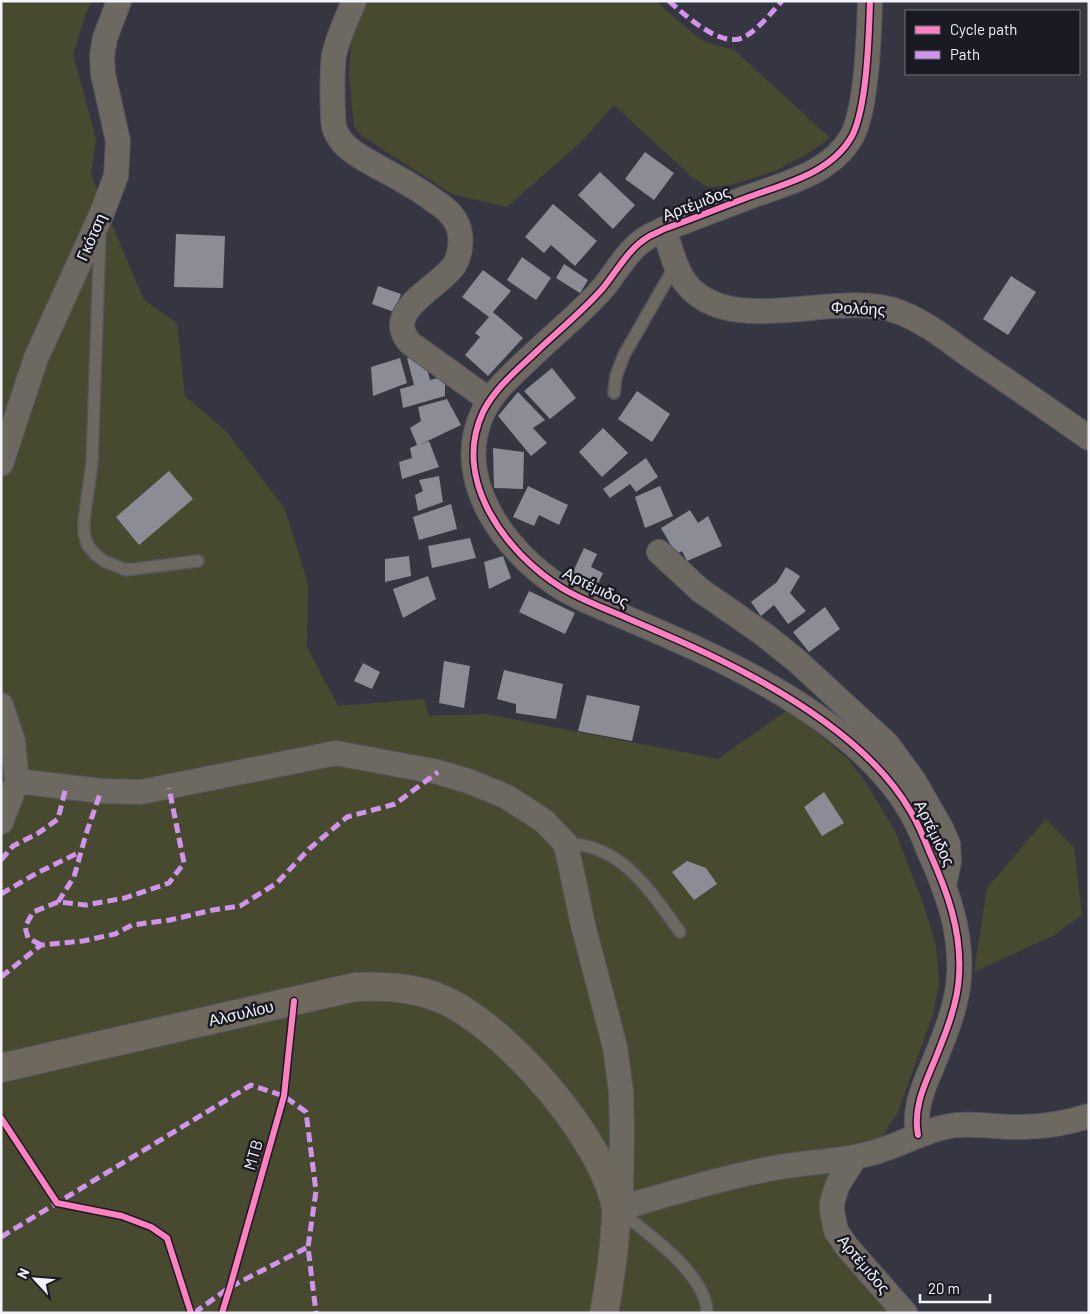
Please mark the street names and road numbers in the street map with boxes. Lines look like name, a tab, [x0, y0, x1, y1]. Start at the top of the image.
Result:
street label: Αρτέμιδος	[659, 181, 733, 224]
street label: Γκότση	[72, 210, 109, 264]
street label: Φολόης	[830, 297, 886, 318]
street label: Αρτέμιδος	[560, 562, 632, 611]
street label: Αρτέμιδος	[911, 797, 960, 869]
street label: Αλσυλίου	[206, 996, 275, 1029]
street label: MTB	[239, 1138, 266, 1172]
street label: Αρτέμιδος	[834, 1230, 895, 1297]

